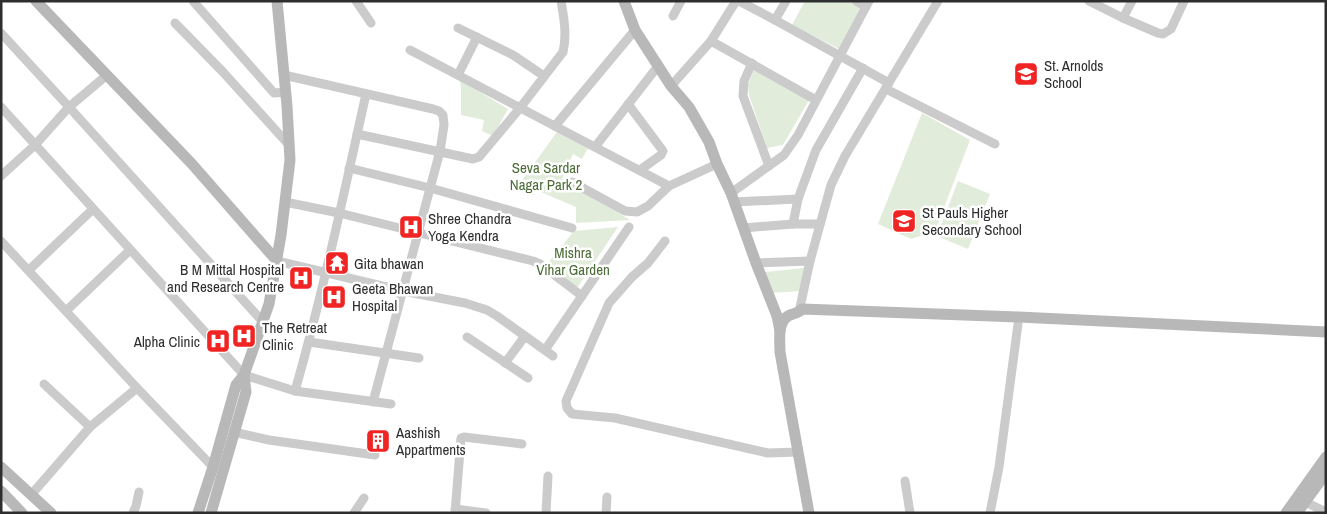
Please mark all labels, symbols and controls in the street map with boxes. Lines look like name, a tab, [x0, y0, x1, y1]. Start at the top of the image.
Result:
place label: St. Arnolds School	[1044, 55, 1104, 93]
school or university icon: St. Arnolds School	[1013, 61, 1039, 87]
park label: Seva Sardar Nagar Park 2	[510, 157, 582, 195]
place label: St Pauls Higher Secondary School	[922, 202, 1022, 240]
place label: Shree Chandra Yoga Kendra	[428, 208, 512, 246]
school or university icon: St Pauls Higher Secondary School	[891, 208, 917, 234]
hospital icon: Shree Chandra Yoga Kendra	[398, 214, 424, 240]
park label: Mishra Vihar Garden	[536, 242, 610, 280]
temple icon: Gita bhawan	[324, 250, 350, 276]
place label: Gita bhawan	[354, 253, 424, 274]
place label: B M Mittal Hospital and Research Centre	[167, 259, 284, 297]
hospital icon: B M Mittal Hospital and Research Centre	[288, 265, 314, 291]
place label: Geeta Bhawan Hospital	[352, 278, 433, 316]
hospital icon: Geeta Bhawan Hospital	[321, 284, 347, 310]
place label: The Retreat Clinic	[262, 317, 328, 355]
hospital icon: The Retreat Clinic	[231, 323, 257, 349]
hospital icon: Alpha Clinic	[205, 328, 231, 354]
place label: Alpha Clinic	[133, 331, 200, 352]
place label: Aashish Appartments	[395, 422, 466, 460]
building icon: Aashish Appartments	[365, 428, 391, 454]

